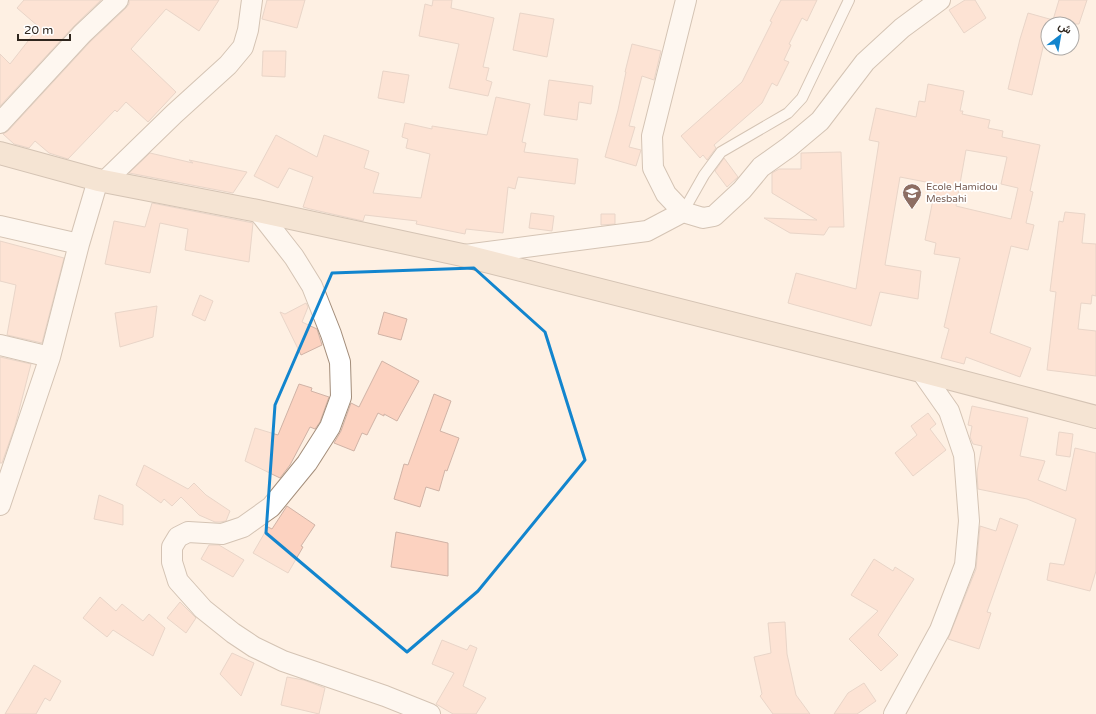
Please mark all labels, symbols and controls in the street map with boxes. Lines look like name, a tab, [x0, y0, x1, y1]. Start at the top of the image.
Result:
scale bar	[18, 16, 70, 42]
north arrow	[1040, 16, 1080, 56]
text: ش	[1056, 19, 1074, 37]
text: 20 m	[24, 23, 53, 37]
place label: Ecole Hamidou Mesbahi	[926, 181, 998, 205]
school or university icon: Ecole Hamidou Mesbahi	[901, 182, 923, 210]

